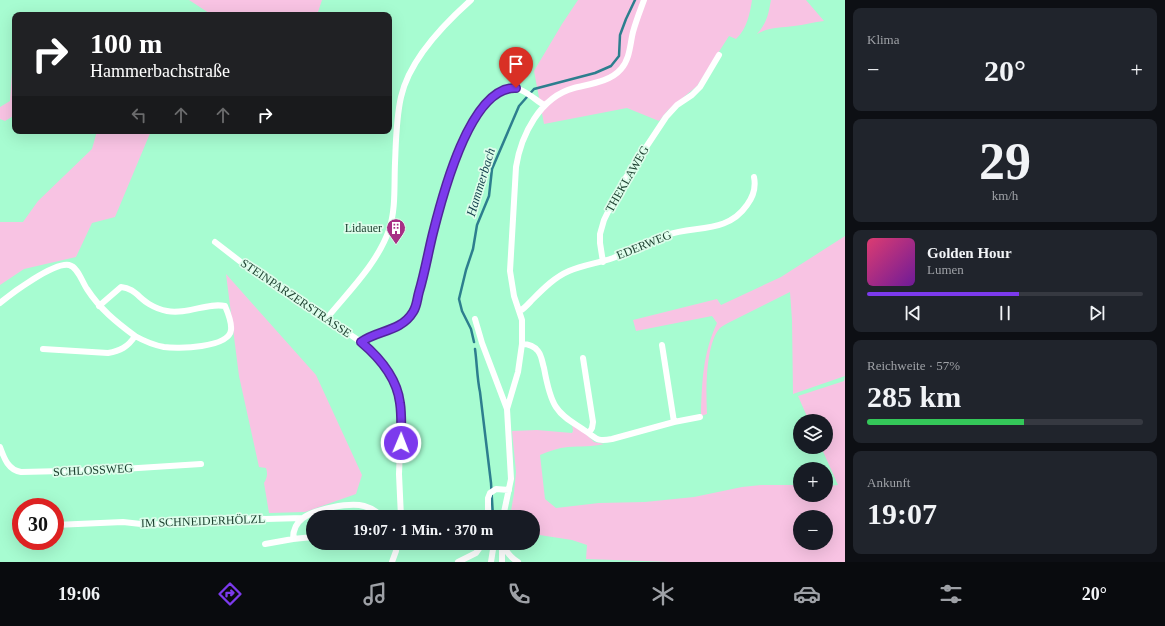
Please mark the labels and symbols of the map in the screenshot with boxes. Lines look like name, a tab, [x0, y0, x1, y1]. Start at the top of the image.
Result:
pin	[499, 47, 533, 88]
street label: THEKLAWEG	[602, 143, 652, 215]
water label: Hammerbach	[463, 146, 498, 219]
building icon: Lidauer	[385, 217, 407, 245]
place label: Lidauer	[345, 221, 382, 235]
street label: EDERWEG	[614, 228, 674, 262]
street label: STEINPARZERSTRASSE	[238, 256, 354, 340]
position arrow	[380, 422, 422, 464]
street label: SCHLOSSWEG	[53, 461, 134, 479]
speed limit sign: 30	[12, 498, 64, 550]
street label: IM SCHNEIDERHÖLZL	[141, 512, 265, 530]

